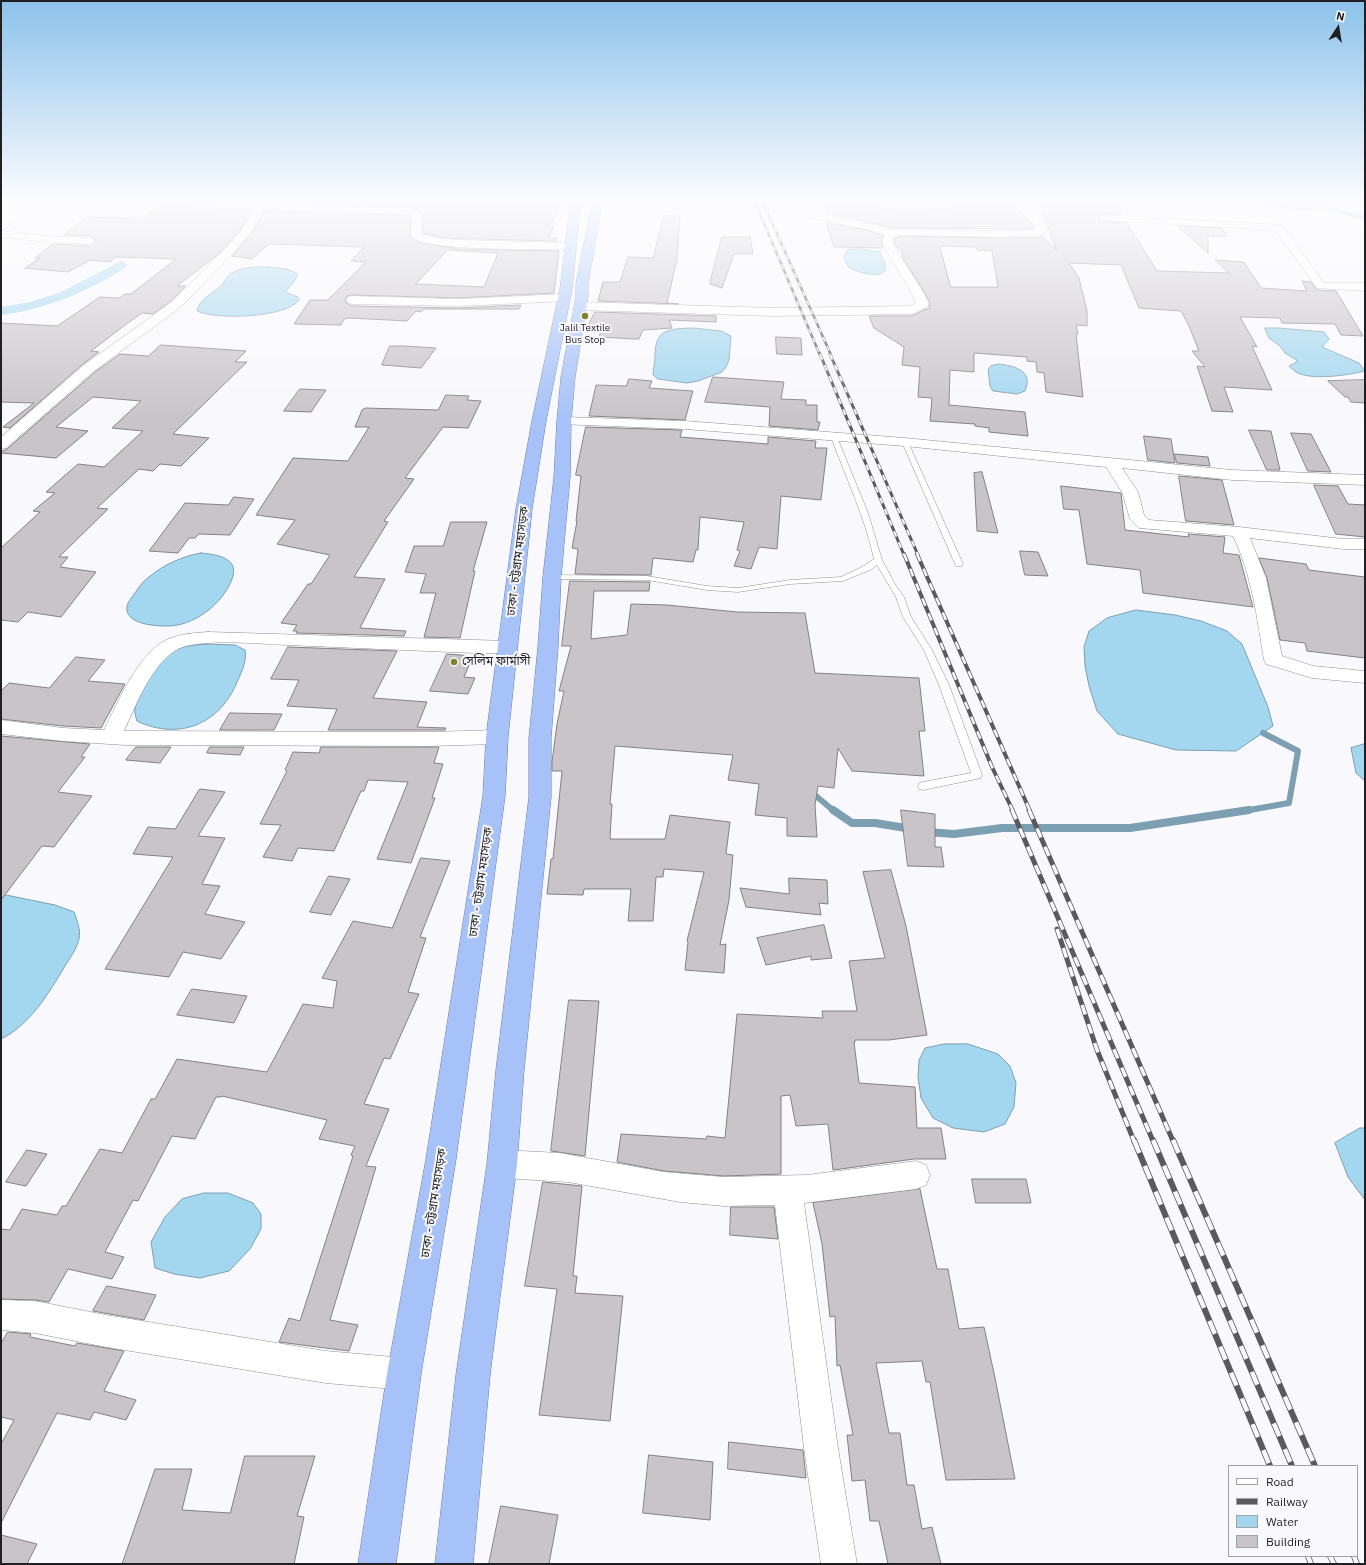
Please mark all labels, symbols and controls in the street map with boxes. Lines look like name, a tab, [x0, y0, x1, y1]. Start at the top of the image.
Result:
north arrow	[1318, 8, 1358, 48]
text: N	[1335, 9, 1346, 24]
marker: Jalil Textile Bus Stop	[580, 311, 590, 321]
place label: Jalil Textile Bus Stop	[560, 322, 610, 346]
street label: ঢাকা - চট্টগ্রাম মহাসড়ক	[504, 505, 532, 617]
place label: সেলিম ফার্মাসী	[462, 655, 530, 669]
marker: সেলিম ফার্মাসী	[449, 657, 459, 667]
street label: ঢাকা - চট্টগ্রাম মহাসড়ক	[466, 826, 496, 938]
street label: ঢাকা - চট্টগ্রাম মহাসড়ক	[418, 1147, 450, 1259]
legend	[1228, 1465, 1358, 1557]
text: Road	[1266, 1474, 1294, 1489]
text: Railway	[1266, 1494, 1308, 1509]
text: Water	[1266, 1514, 1298, 1529]
text: Building	[1266, 1534, 1310, 1549]

